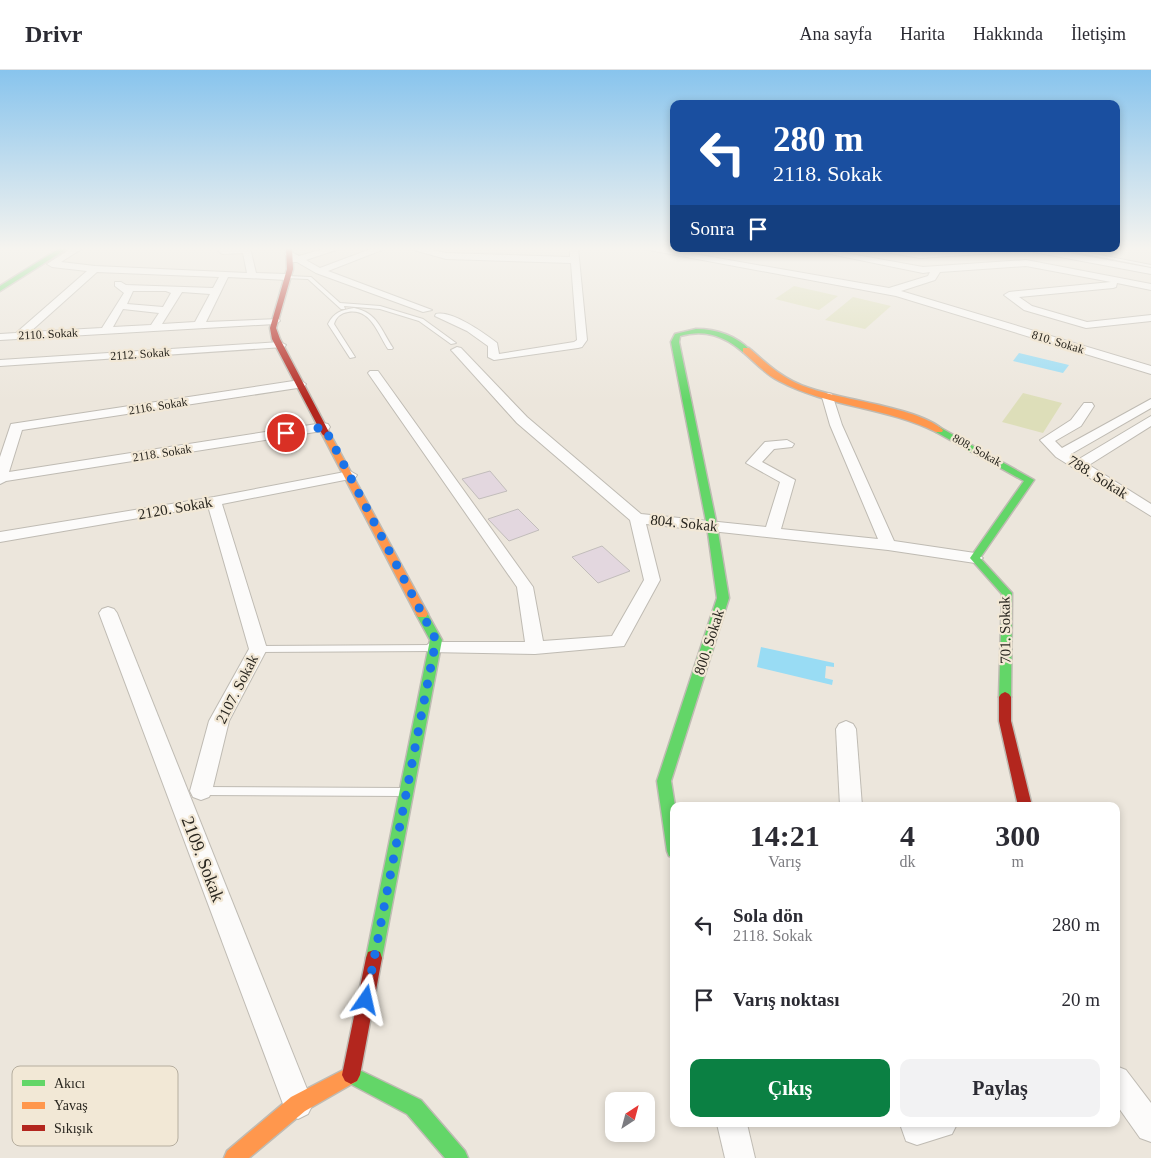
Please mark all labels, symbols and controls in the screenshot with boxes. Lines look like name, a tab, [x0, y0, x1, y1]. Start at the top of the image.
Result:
text: Drivr	[25, 21, 82, 47]
text: Ana sayfa	[800, 24, 872, 44]
text: Harita	[900, 24, 945, 44]
text: Hakkında	[973, 24, 1043, 44]
text: İletişim	[1071, 24, 1126, 44]
icon: left	[690, 120, 755, 185]
text: 280 m	[773, 120, 863, 159]
text: 2118. Sokak	[773, 161, 882, 186]
icon: arrive	[744, 215, 772, 243]
text: Sonra	[690, 218, 734, 239]
street label: 2110. Sokak	[18, 325, 78, 343]
street label: 810. Sokak	[1030, 327, 1086, 357]
street label: 2112. Sokak	[110, 345, 170, 363]
street label: 2116. Sokak	[127, 394, 189, 418]
pin	[265, 412, 307, 454]
icon: arrive	[272, 419, 300, 447]
street label: 808. Sokak	[950, 431, 1004, 469]
street label: 2118. Sokak	[131, 441, 193, 465]
street label: 788. Sokak	[1065, 452, 1131, 502]
street label: 2120. Sokak	[137, 494, 214, 522]
street label: 804. Sokak	[650, 512, 719, 535]
street label: 701. Sokak	[996, 596, 1014, 664]
street label: 800. Sokak	[691, 607, 727, 677]
street label: 2107. Sokak	[213, 652, 261, 726]
street label: 2109. Sokak	[178, 813, 228, 905]
text: 14:21	[750, 819, 820, 852]
text: 4	[900, 819, 915, 852]
text: 300	[995, 819, 1040, 852]
text: Varış	[768, 853, 801, 870]
text: dk	[900, 853, 916, 870]
text: m	[1012, 853, 1024, 870]
text: Sola dön	[733, 905, 803, 926]
icon: left	[690, 911, 718, 939]
text: 280 m	[1052, 914, 1100, 935]
text: 2118. Sokak	[733, 927, 812, 944]
position arrow	[339, 973, 391, 1025]
icon: arrive	[690, 986, 718, 1014]
text: Varış noktası	[733, 989, 839, 1010]
text: 20 m	[1061, 989, 1100, 1010]
button: Çıkış	[690, 1059, 890, 1117]
button: Paylaş	[900, 1059, 1100, 1117]
legend	[12, 1066, 178, 1146]
text: Akıcı	[54, 1076, 85, 1091]
north arrow	[605, 1092, 655, 1142]
map controls	[605, 1092, 655, 1142]
text: Yavaş	[54, 1098, 88, 1113]
text: Sıkışık	[54, 1121, 93, 1136]

